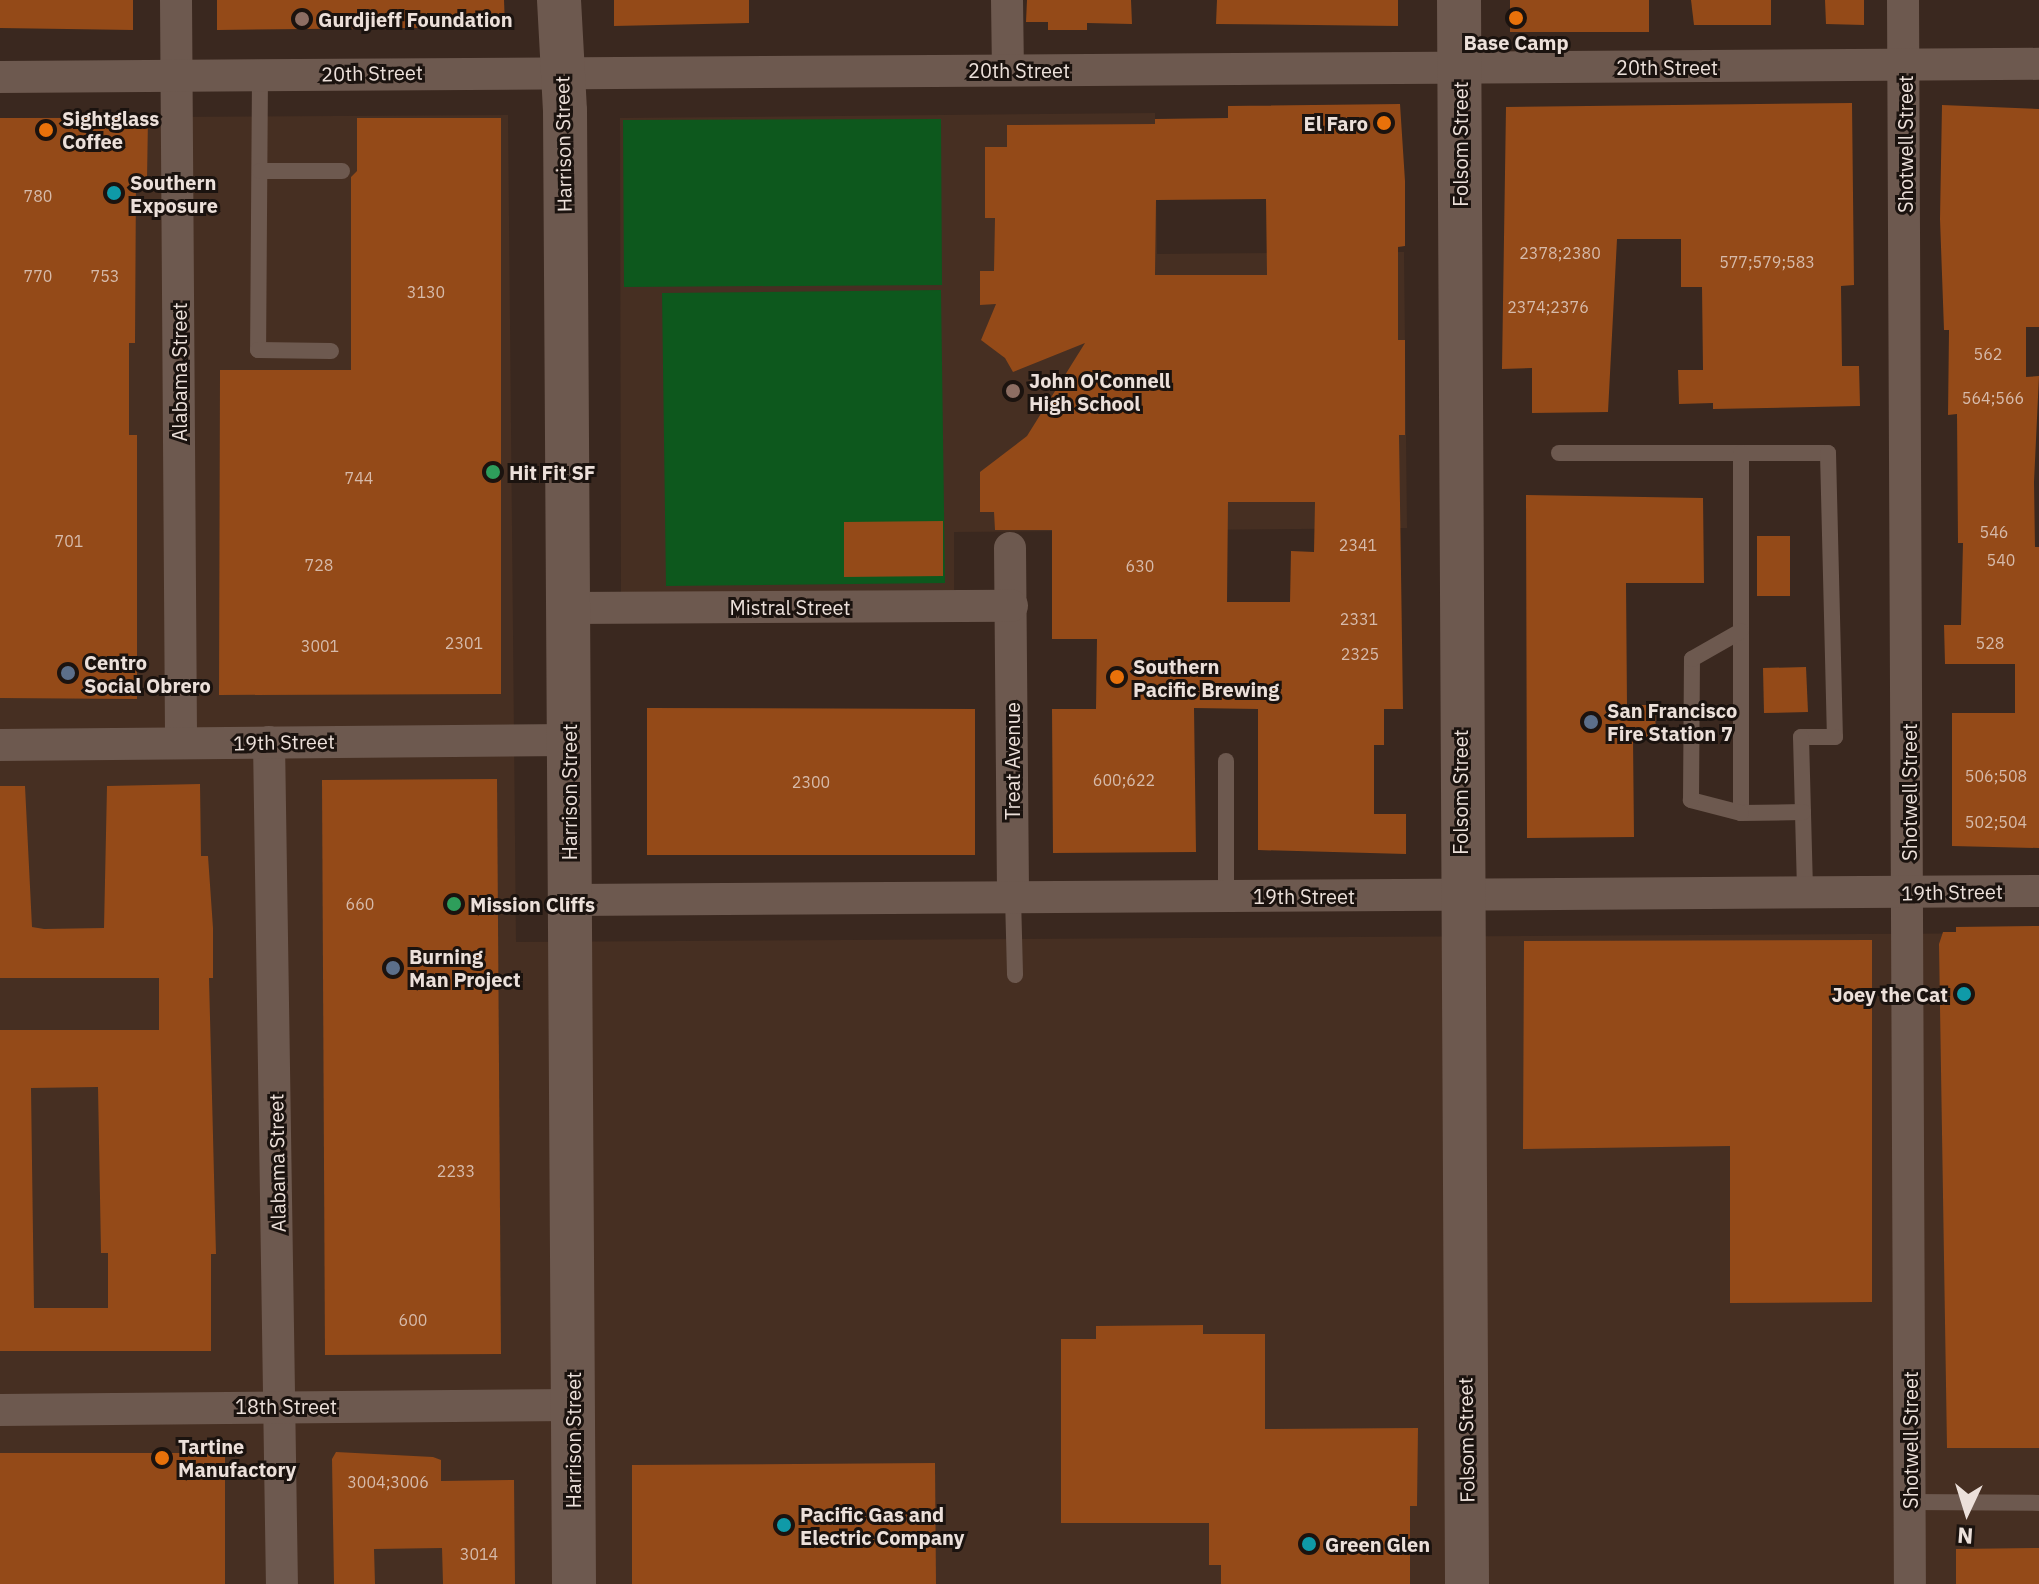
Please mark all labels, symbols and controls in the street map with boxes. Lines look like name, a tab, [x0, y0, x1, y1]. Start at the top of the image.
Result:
place label: Gurdjieff Foundation	[318, 7, 513, 31]
marker: Base Camp	[1507, 9, 1525, 27]
marker: Gurdjieff Foundation	[293, 10, 311, 28]
place label: Base Camp	[1463, 30, 1569, 54]
street label: 20th Street	[1616, 55, 1718, 79]
street label: 20th Street	[968, 58, 1070, 82]
street label: 20th Street	[321, 60, 423, 86]
street label: Shotwell Street	[1893, 75, 1917, 213]
street label: Harrison Street	[550, 76, 576, 212]
street label: Folsom Street	[1448, 81, 1472, 207]
place label: Sightglass Coffee	[62, 106, 159, 153]
place label: El Faro	[1304, 111, 1368, 135]
marker: El Faro	[1375, 114, 1393, 132]
marker: Sightglass Coffee	[37, 121, 55, 139]
place label: Southern Exposure	[130, 170, 218, 217]
marker: Southern Exposure	[105, 184, 123, 202]
house number: 780	[24, 186, 52, 206]
house number: 2378;2380	[1519, 243, 1601, 263]
house number: 577;579;583	[1719, 252, 1815, 272]
house number: 770	[24, 266, 52, 286]
house number: 753	[91, 266, 119, 286]
house number: 3130	[407, 282, 445, 302]
house number: 2374;2376	[1507, 297, 1589, 317]
street label: Alabama Street	[167, 303, 191, 441]
house number: 562	[1974, 344, 2002, 364]
place label: John O'Connell High School	[1029, 368, 1171, 415]
marker: John O'Connell High School	[1004, 382, 1022, 400]
house number: 564;566	[1962, 388, 2024, 408]
place label: Hit Fit SF	[509, 460, 596, 484]
marker: Hit Fit SF	[484, 463, 502, 481]
house number: 744	[345, 468, 373, 488]
house number: 546	[1980, 522, 2008, 542]
house number: 701	[55, 531, 83, 551]
house number: 2341	[1339, 535, 1377, 555]
house number: 540	[1987, 550, 2015, 570]
house number: 728	[305, 555, 333, 575]
house number: 630	[1126, 556, 1154, 576]
street label: Mistral Street	[730, 595, 850, 619]
house number: 2331	[1340, 609, 1378, 629]
house number: 2301	[445, 633, 483, 653]
house number: 528	[1976, 633, 2004, 653]
house number: 3001	[301, 636, 339, 656]
house number: 2325	[1341, 644, 1379, 664]
place label: Centro Social Obrero	[84, 650, 211, 697]
place label: Southern Pacific Brewing	[1133, 654, 1279, 701]
marker: Centro Social Obrero	[59, 664, 77, 682]
marker: Southern Pacific Brewing	[1108, 668, 1126, 686]
place label: San Francisco Fire Station 7	[1607, 698, 1737, 745]
street label: Treat Avenue	[1000, 702, 1024, 820]
marker: San Francisco Fire Station 7	[1582, 713, 1600, 731]
street label: Shotwell Street	[1897, 723, 1921, 861]
street label: Harrison Street	[557, 724, 581, 860]
street label: 19th Street	[233, 729, 335, 755]
street label: Folsom Street	[1448, 729, 1472, 855]
house number: 506;508	[1965, 766, 2027, 786]
house number: 600;622	[1093, 770, 1155, 790]
house number: 2300	[792, 772, 830, 792]
house number: 502;504	[1965, 812, 2027, 832]
street label: 19th Street	[1901, 879, 2003, 905]
street label: 19th Street	[1253, 884, 1355, 908]
place label: Mission Cliffs	[470, 892, 595, 916]
house number: 660	[346, 894, 374, 914]
marker: Mission Cliffs	[445, 895, 463, 913]
place label: Burning Man Project	[409, 944, 521, 991]
marker: Burning Man Project	[384, 959, 402, 977]
place label: Joey the Cat	[1832, 982, 1948, 1006]
marker: Joey the Cat	[1955, 985, 1973, 1003]
street label: Alabama Street	[264, 1093, 290, 1233]
house number: 2233	[437, 1161, 475, 1181]
house number: 600	[399, 1310, 427, 1330]
street label: Shotwell Street	[1898, 1371, 1922, 1509]
street label: Harrison Street	[561, 1372, 585, 1508]
street label: Folsom Street	[1453, 1377, 1479, 1503]
street label: 18th Street	[235, 1394, 337, 1418]
place label: Tartine Manufactory	[178, 1434, 296, 1481]
marker: Tartine Manufactory	[153, 1449, 171, 1467]
house number: 3004;3006	[347, 1472, 429, 1492]
north arrow	[1927, 1472, 2007, 1552]
place label: Pacific Gas and Electric Company	[800, 1502, 964, 1549]
marker: Pacific Gas and Electric Company	[775, 1516, 793, 1534]
text: N	[1956, 1521, 1974, 1551]
place label: Green Glen	[1325, 1532, 1430, 1556]
marker: Green Glen	[1300, 1535, 1318, 1553]
house number: 3014	[460, 1544, 498, 1564]

